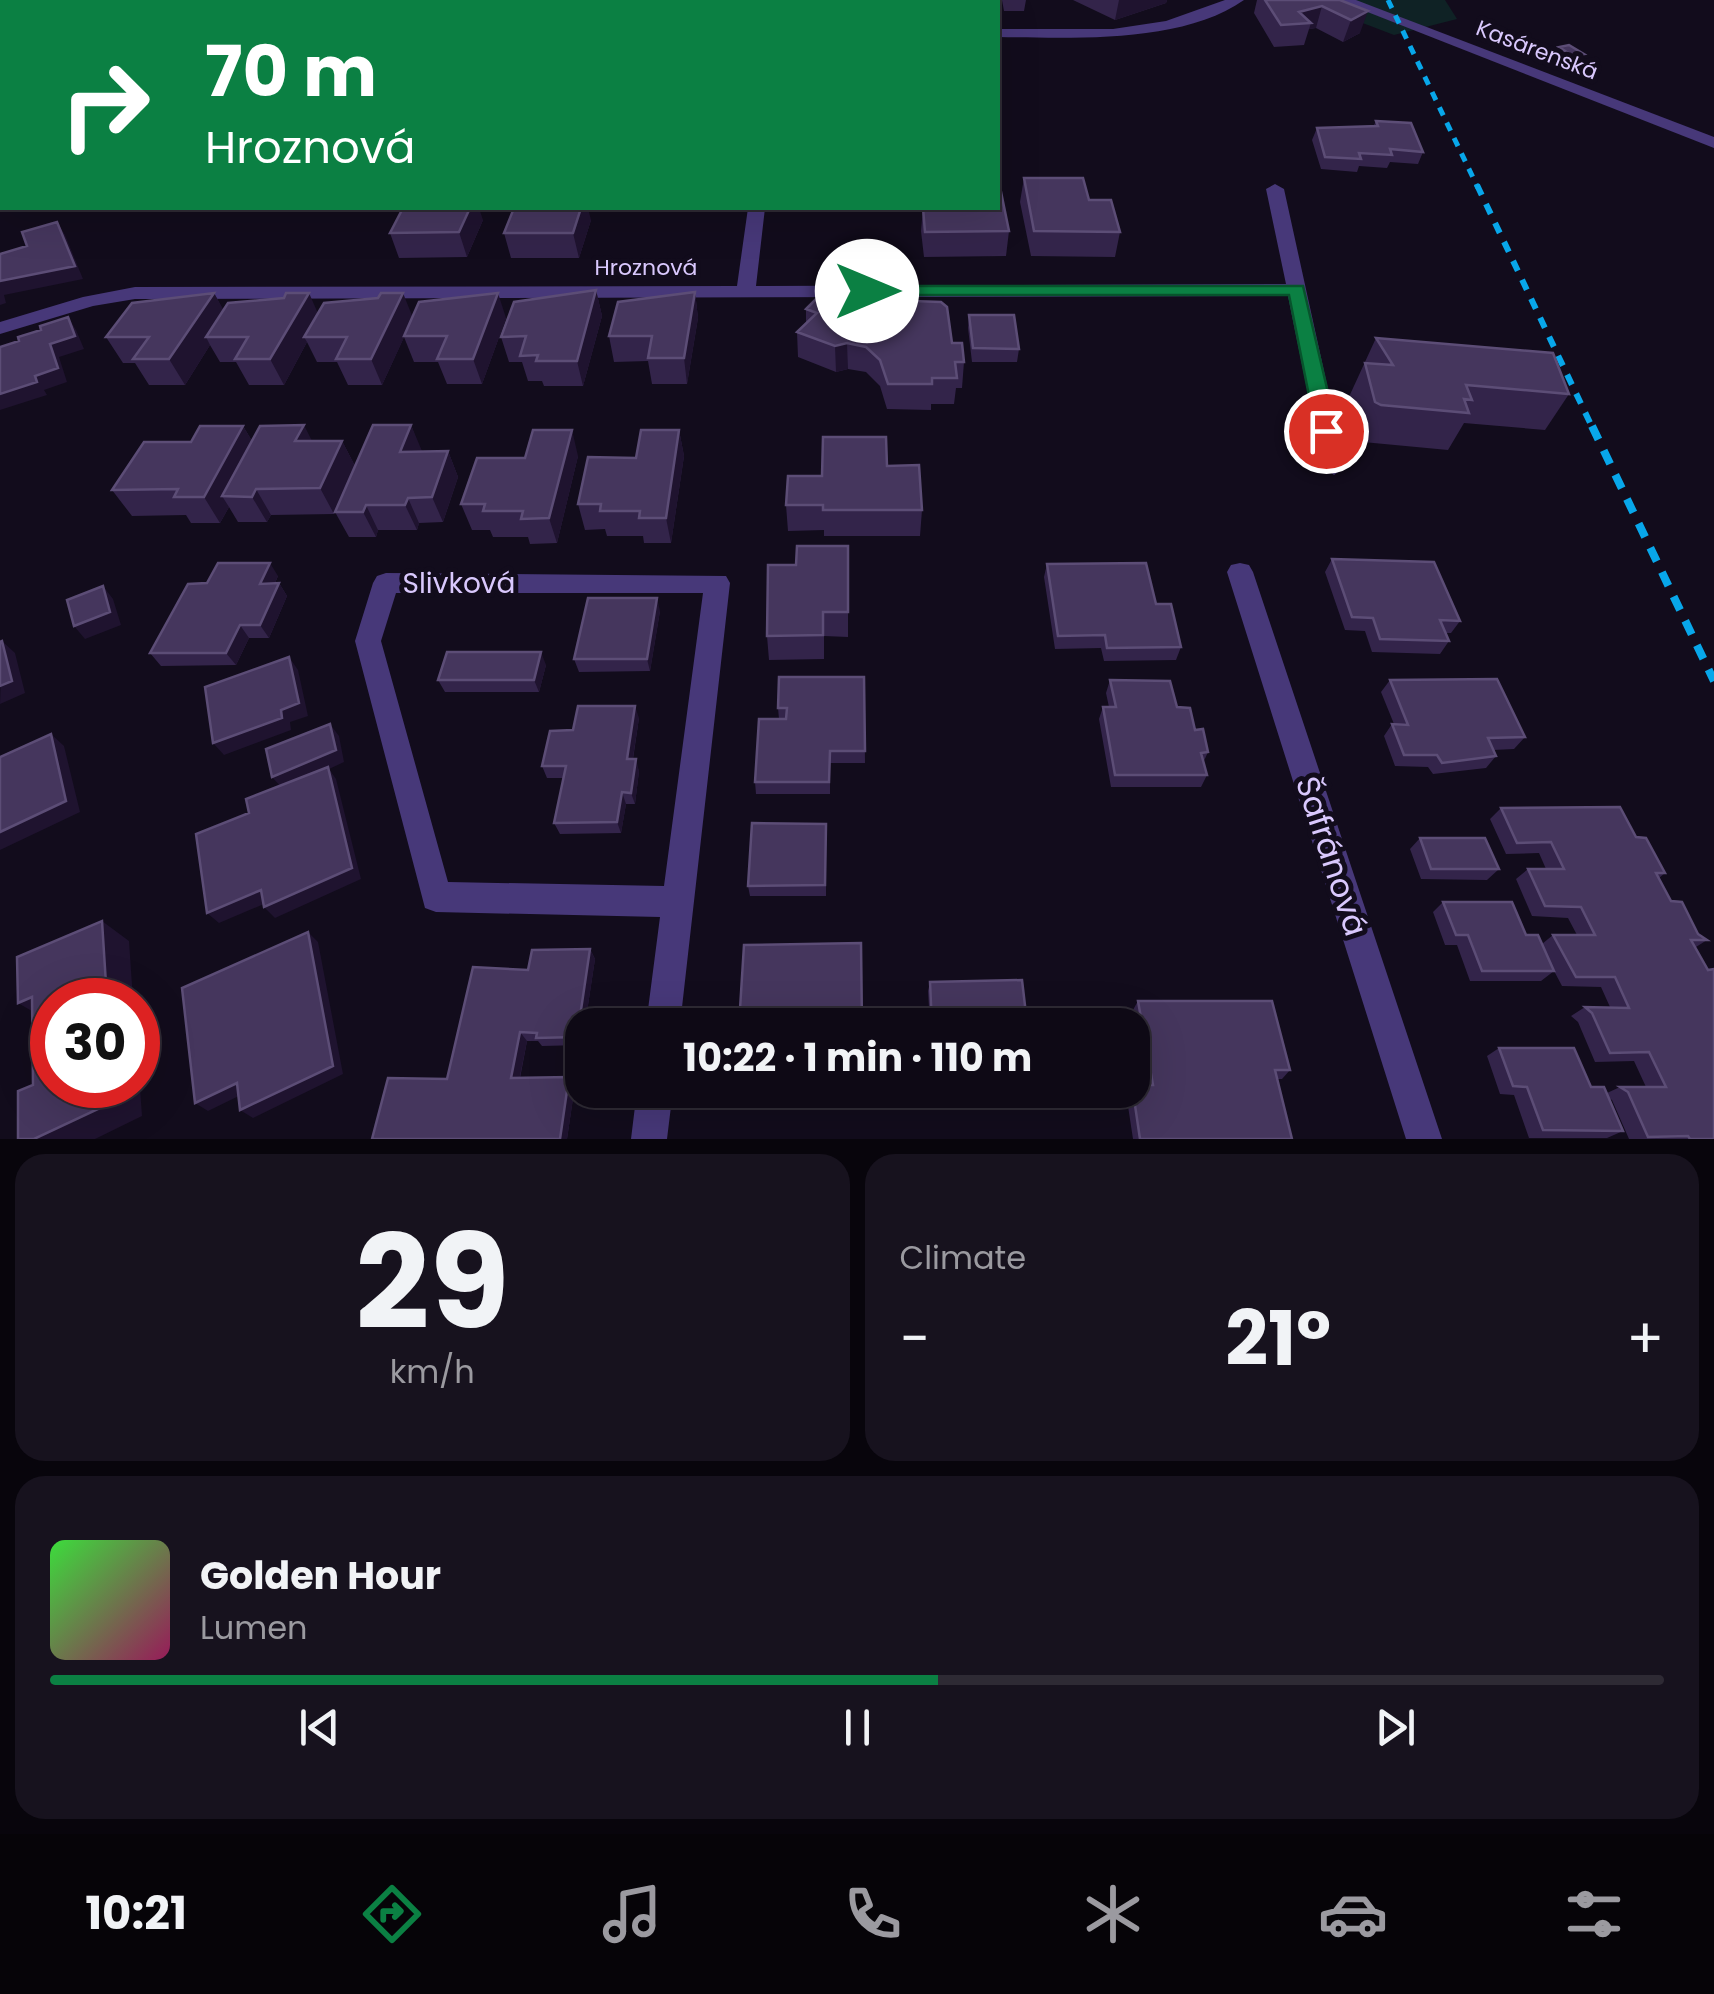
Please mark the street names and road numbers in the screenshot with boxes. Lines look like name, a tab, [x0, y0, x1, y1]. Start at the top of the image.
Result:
street label: Kasárenská	[1472, 13, 1602, 87]
street label: Hroznová	[595, 252, 697, 283]
street label: Slivková	[403, 564, 515, 603]
street label: Šafránová	[1285, 771, 1379, 941]

